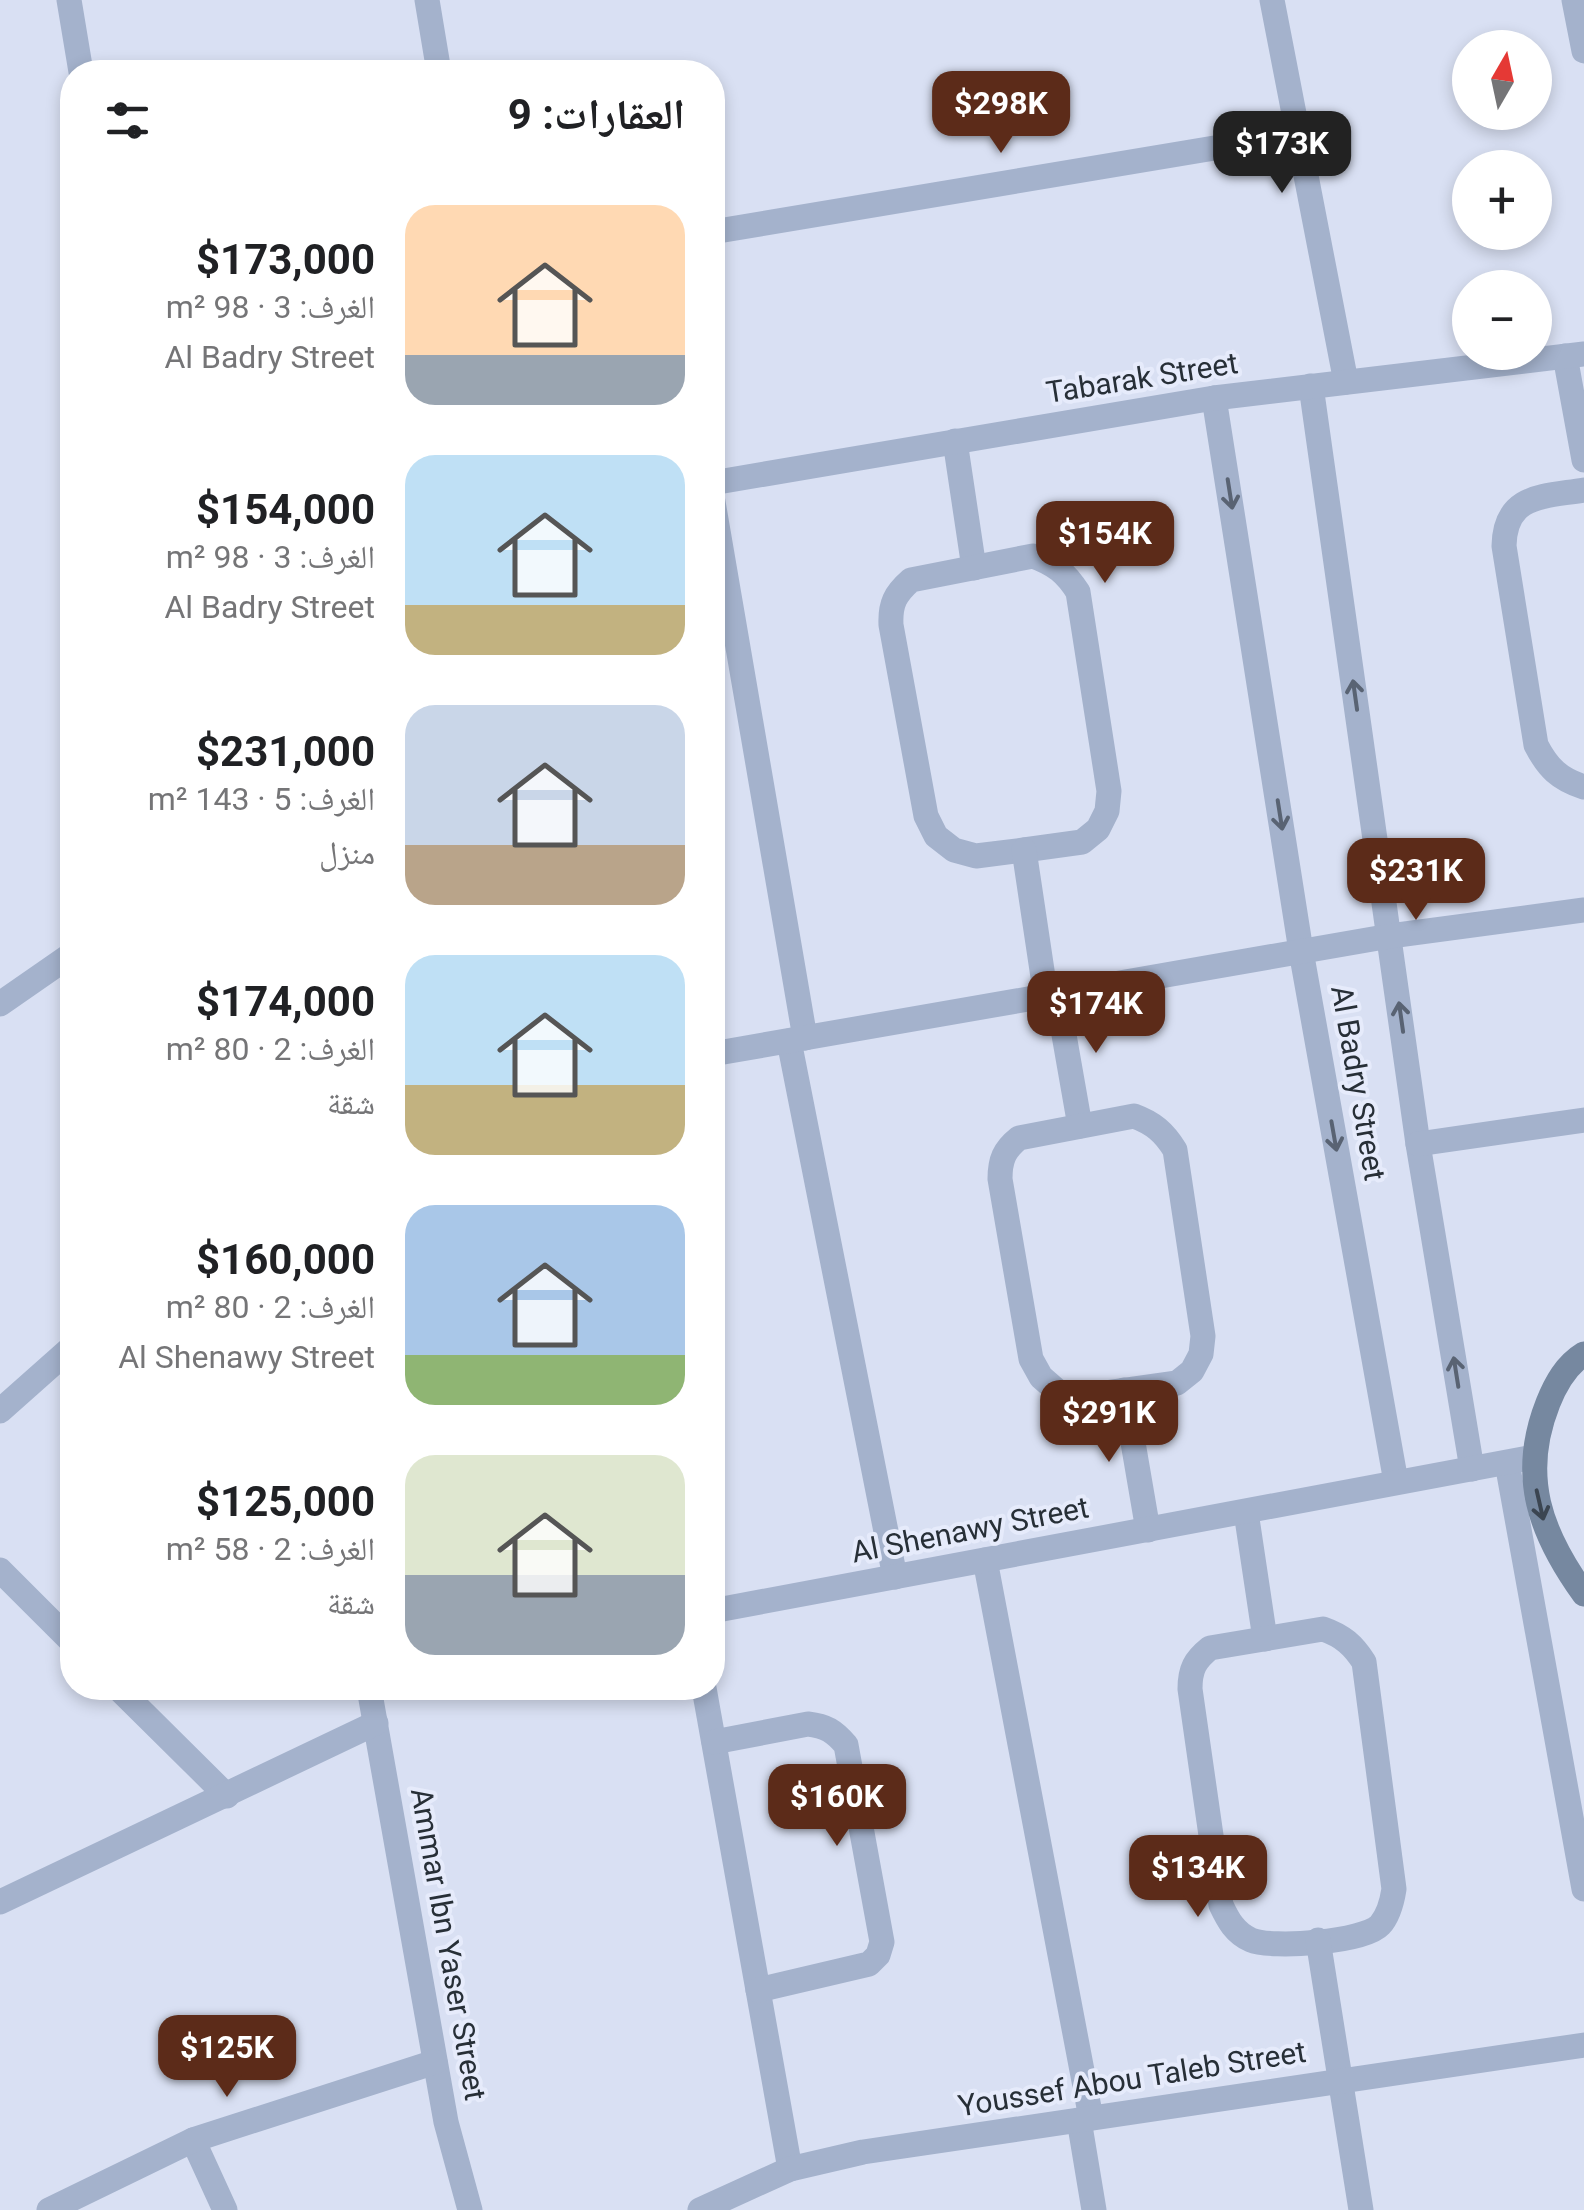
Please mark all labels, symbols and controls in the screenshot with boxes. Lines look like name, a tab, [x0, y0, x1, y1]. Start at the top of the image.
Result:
north arrow	[1452, 30, 1552, 130]
map controls	[1452, 30, 1552, 370]
pin: $298K	[931, 71, 1071, 156]
text: $298K	[954, 84, 1048, 122]
text: العقارات: 9	[508, 90, 685, 139]
icon: filters	[100, 93, 155, 148]
pin: $173K	[1212, 111, 1352, 196]
text: $173K	[1235, 124, 1329, 162]
button: +	[1452, 150, 1552, 250]
text: $173,000	[196, 235, 375, 284]
icon: home	[485, 245, 605, 365]
button: −	[1452, 270, 1552, 370]
text: الغرف: 3 · 98 m²	[166, 288, 375, 326]
text: Al Badry Street	[164, 338, 375, 376]
street label: Tabarak Street	[1044, 345, 1240, 410]
one-way arrow	[1221, 477, 1239, 510]
text: $154,000	[196, 485, 375, 534]
icon: home	[485, 495, 605, 615]
pin: $154K	[1035, 501, 1175, 586]
text: $154K	[1058, 514, 1152, 552]
text: الغرف: 3 · 98 m²	[166, 538, 375, 576]
text: Al Badry Street	[164, 588, 375, 626]
one-way arrow	[1346, 679, 1364, 711]
text: $231,000	[196, 727, 375, 776]
icon: home	[485, 745, 605, 865]
text: الغرف: 5 · 143 m²	[148, 780, 375, 818]
one-way arrow	[1271, 798, 1290, 831]
text: منزل	[319, 834, 375, 872]
pin: $231K	[1346, 838, 1486, 923]
text: $231K	[1369, 851, 1463, 889]
pin: $174K	[1026, 971, 1166, 1056]
text: $174,000	[196, 977, 375, 1026]
street label: Al Badry Street	[1324, 983, 1393, 1183]
text: $174K	[1049, 984, 1143, 1022]
icon: home	[485, 995, 605, 1115]
one-way arrow	[1391, 1001, 1410, 1033]
text: الغرف: 2 · 80 m²	[166, 1030, 375, 1068]
text: شقة	[327, 1084, 375, 1122]
one-way arrow	[1325, 1119, 1344, 1151]
text: $160,000	[196, 1235, 375, 1284]
icon: home	[485, 1245, 605, 1365]
text: الغرف: 2 · 80 m²	[166, 1288, 375, 1326]
text: Al Shenawy Street	[118, 1338, 375, 1376]
one-way arrow	[1446, 1357, 1465, 1389]
pin: $291K	[1039, 1380, 1179, 1465]
text: $291K	[1062, 1393, 1156, 1431]
text: $125,000	[196, 1477, 375, 1526]
one-way arrow	[1531, 1488, 1550, 1520]
street label: Al Shenawy Street	[848, 1489, 1091, 1570]
icon: home	[485, 1495, 605, 1615]
text: الغرف: 2 · 58 m²	[166, 1530, 375, 1568]
text: شقة	[327, 1584, 375, 1622]
pin: $160K	[767, 1764, 907, 1849]
text: $160K	[790, 1777, 884, 1815]
street label: Ammar Ibn Yaser Street	[404, 1785, 493, 2103]
pin: $134K	[1128, 1835, 1268, 1920]
text: $134K	[1151, 1848, 1245, 1886]
pin: $125K	[157, 2015, 297, 2100]
text: $125K	[180, 2028, 274, 2066]
street label: Youssef Abou Taleb Street	[956, 2034, 1308, 2123]

